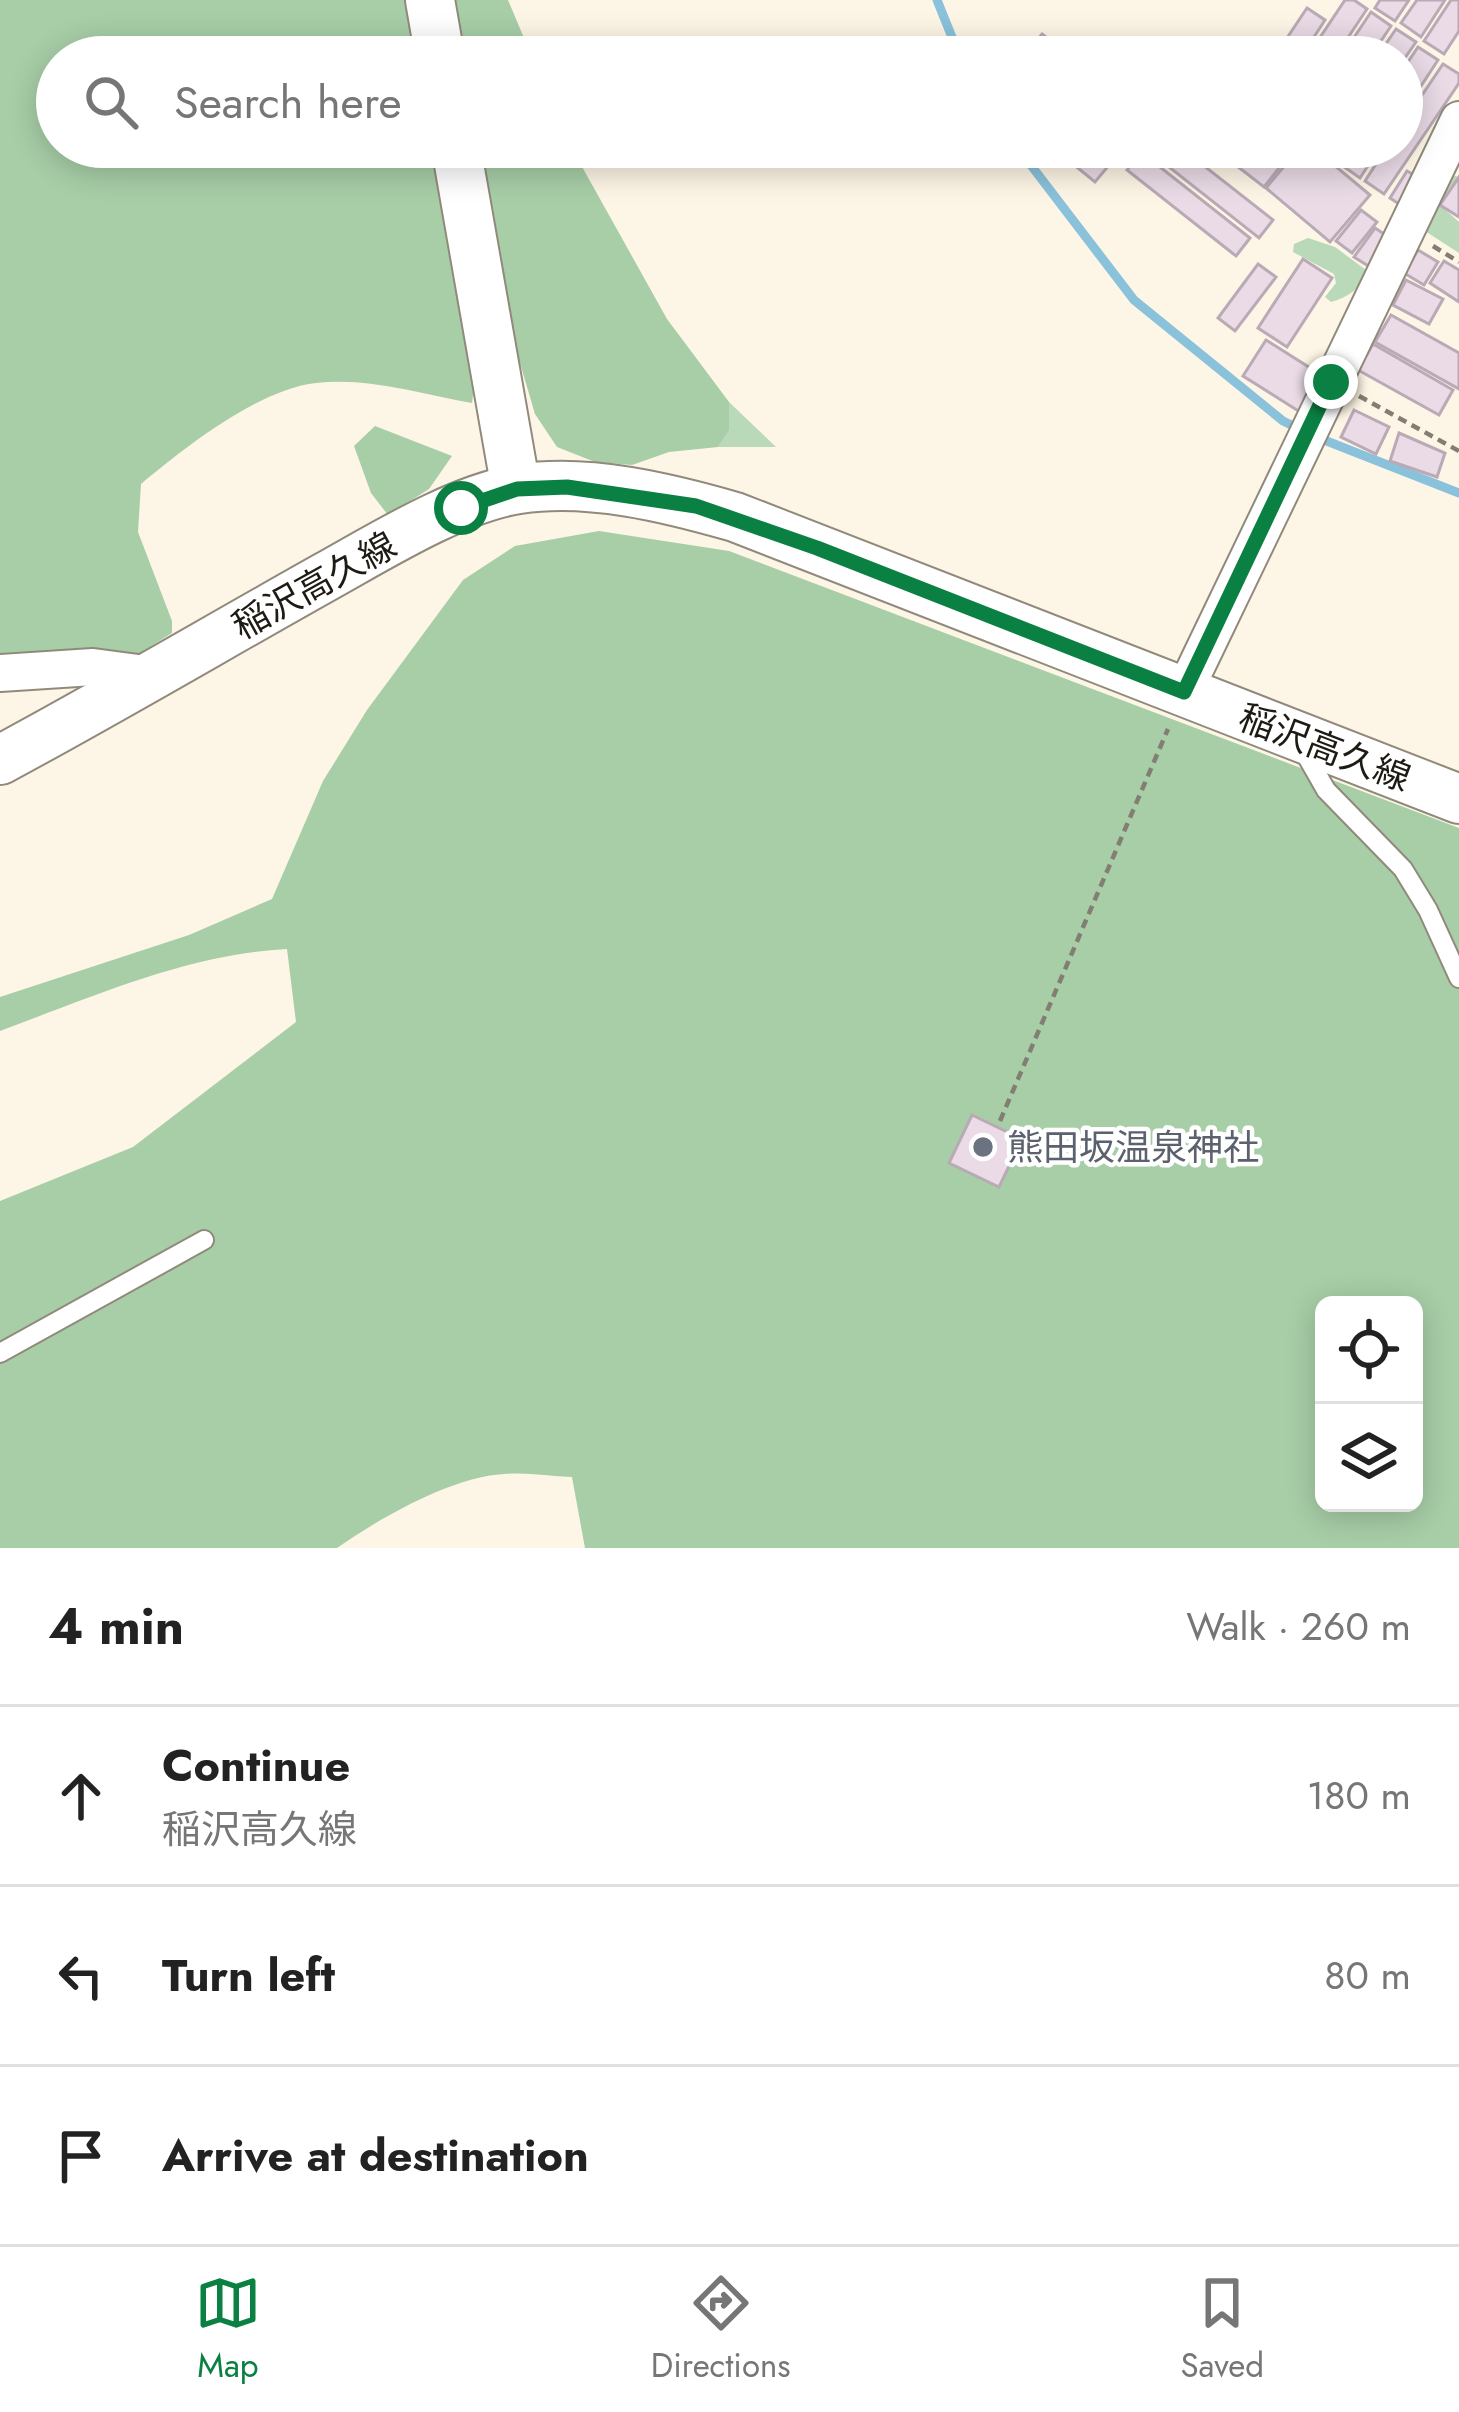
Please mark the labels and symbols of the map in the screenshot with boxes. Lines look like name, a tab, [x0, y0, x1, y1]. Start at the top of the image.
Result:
route end	[1304, 355, 1358, 409]
route start	[434, 481, 488, 535]
street label: 稲沢高久線	[223, 519, 405, 651]
street label: 稲沢高久線	[1232, 690, 1418, 804]
place label: 熊田坂温泉神社	[1007, 1121, 1259, 1173]
marker: 熊田坂温泉神社	[970, 1134, 996, 1160]

